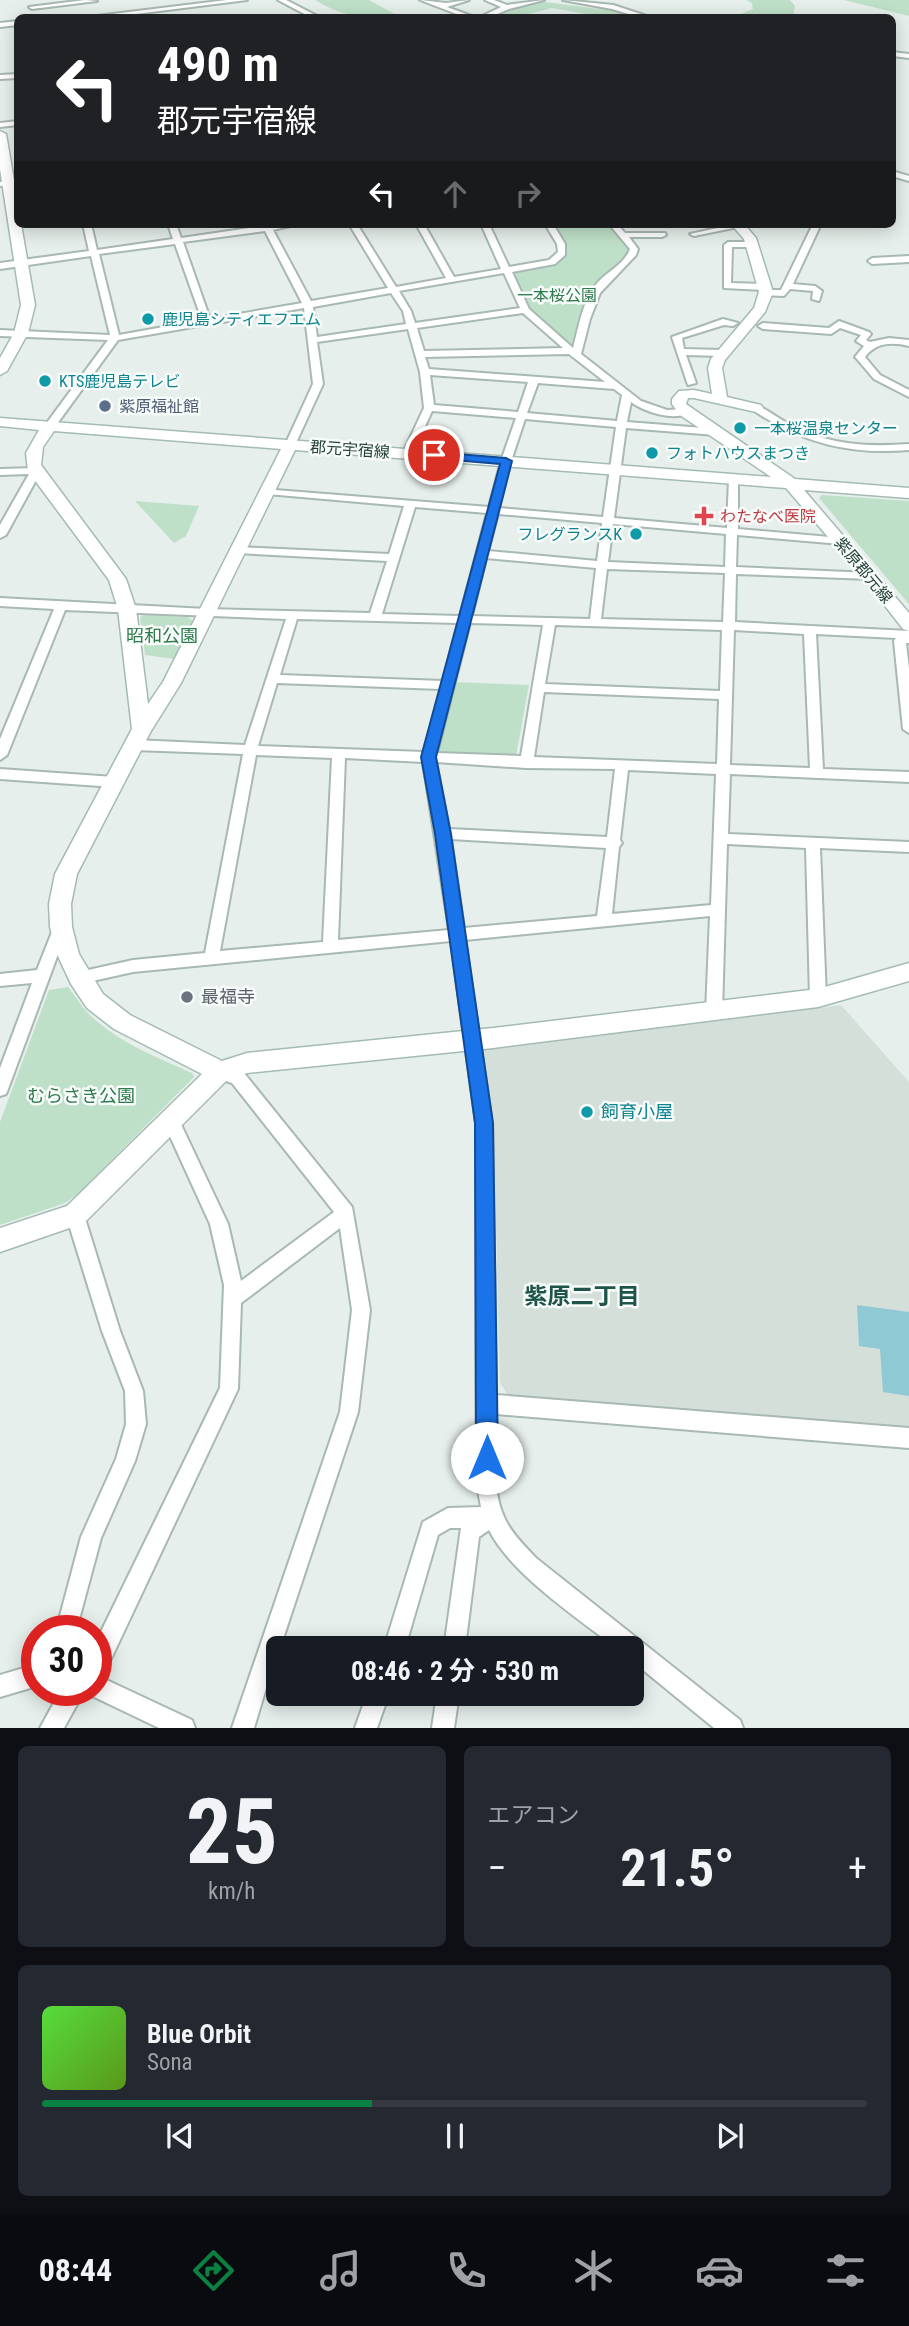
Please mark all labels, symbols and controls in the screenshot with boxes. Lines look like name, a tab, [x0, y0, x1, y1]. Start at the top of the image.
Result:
text: 490 m	[157, 36, 279, 93]
icon: left	[42, 42, 133, 133]
text: 郡元宇宿線	[157, 102, 317, 140]
icon: left	[363, 175, 401, 213]
icon: ahead	[436, 175, 474, 213]
icon: right	[509, 175, 547, 213]
park label: 一本桜公園	[517, 286, 597, 305]
place label: 鹿児島シティエフエム	[162, 310, 321, 329]
marker: 鹿児島シティエフエム	[140, 311, 156, 327]
place label: KTS鹿児島テレビ	[59, 372, 180, 391]
marker: KTS鹿児島テレビ	[37, 373, 53, 389]
place label: 紫原福祉館	[119, 397, 199, 416]
marker: 紫原福祉館	[97, 398, 113, 414]
place label: 一本桜温泉センター	[754, 419, 898, 438]
marker: 一本桜温泉センター	[732, 420, 748, 436]
pin	[404, 425, 464, 485]
icon: arrive	[415, 436, 453, 474]
street label: 郡元宇宿線	[309, 437, 391, 462]
place label: フォトハウスまつき	[666, 444, 810, 463]
marker: フォトハウスまつき	[644, 445, 660, 461]
marker: わたなべ医院	[694, 506, 714, 526]
place label: わたなべ医院	[720, 507, 816, 526]
place label: フレグランスK	[518, 525, 622, 544]
marker: フレグランスK	[628, 526, 644, 542]
street label: 紫原郡元線	[831, 534, 897, 607]
park label: 昭和公園	[126, 625, 198, 646]
place label: 最福寺	[201, 986, 255, 1007]
marker: 最福寺	[179, 989, 195, 1005]
park label: むらさき公園	[27, 1085, 135, 1106]
place label: 飼育小屋	[601, 1101, 673, 1122]
marker: 飼育小屋	[579, 1104, 595, 1120]
district label: 紫原二丁目	[525, 1283, 640, 1310]
position arrow	[450, 1421, 524, 1495]
speed limit sign: 30	[21, 1615, 112, 1706]
text: 08:46 · 2 分 · 530 m	[351, 1656, 559, 1686]
text: 25	[186, 1779, 278, 1885]
text: エアコン	[488, 1802, 580, 1829]
text: 21.5°	[620, 1838, 734, 1899]
text: −	[488, 1846, 507, 1890]
text: +	[848, 1846, 867, 1890]
text: km/h	[208, 1878, 255, 1905]
text: Blue Orbit	[147, 2019, 251, 2049]
text: Sona	[147, 2049, 193, 2076]
icon: previous	[161, 2117, 199, 2155]
icon: pause	[436, 2117, 474, 2155]
icon: next	[711, 2117, 749, 2155]
icon: directions	[189, 2246, 238, 2295]
icon: music	[316, 2246, 365, 2295]
icon: phone	[442, 2246, 491, 2295]
icon: climate	[569, 2246, 618, 2295]
icon: car	[695, 2246, 744, 2295]
icon: filters	[821, 2246, 870, 2295]
text: 08:44	[39, 2251, 112, 2289]

